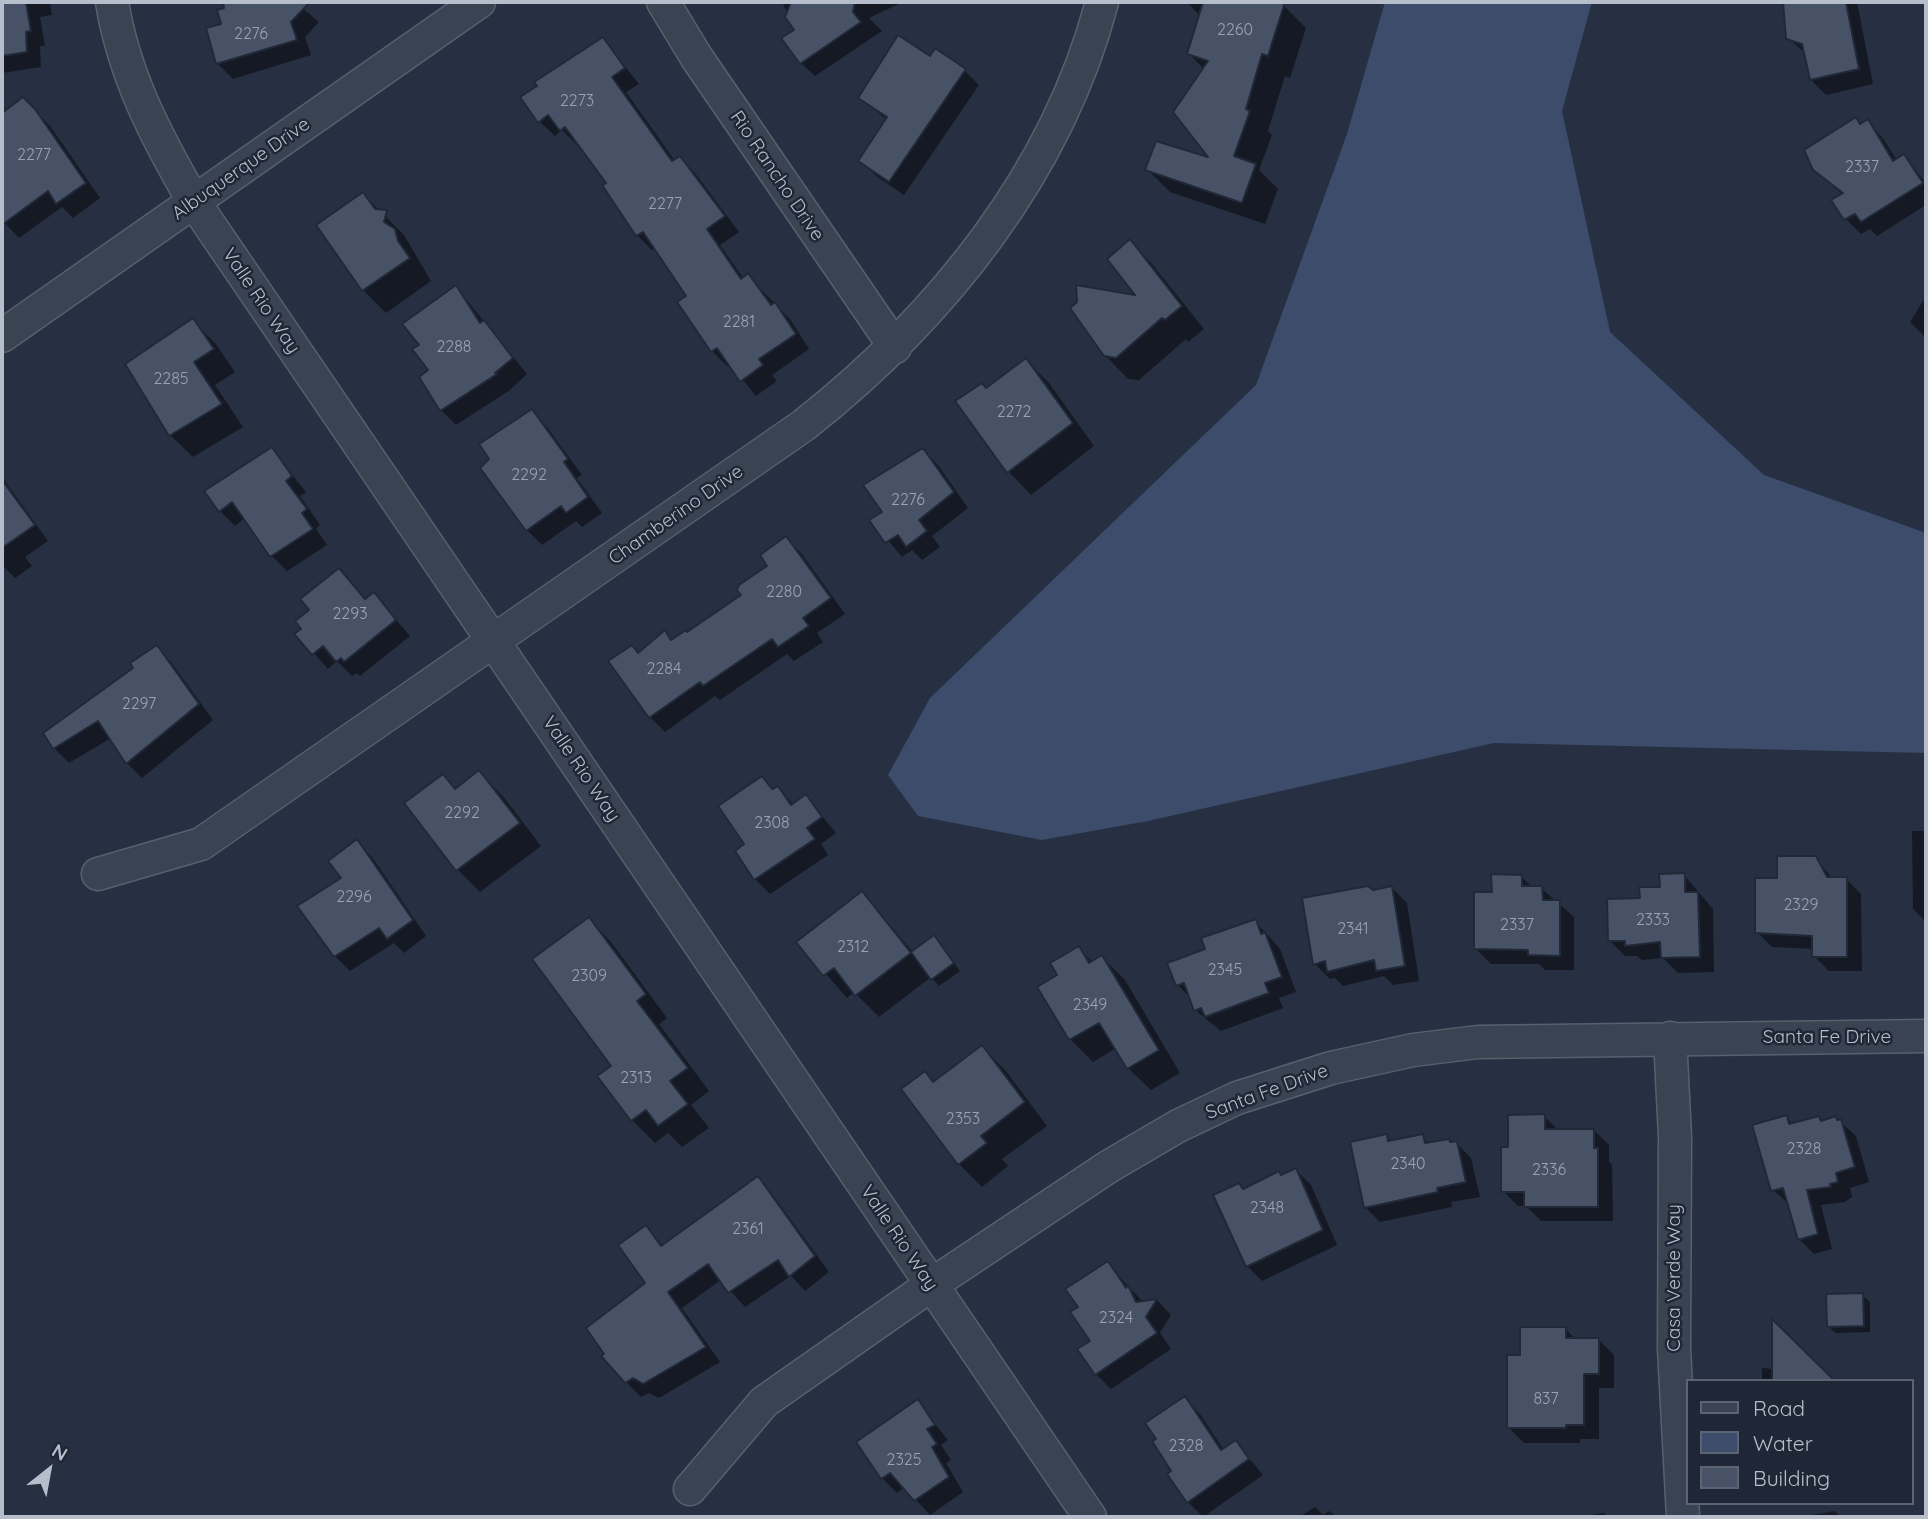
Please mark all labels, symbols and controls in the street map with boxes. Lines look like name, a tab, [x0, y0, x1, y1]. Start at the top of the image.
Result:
house number: 2260	[1217, 20, 1253, 40]
house number: 2276	[234, 24, 268, 44]
house number: 2273	[560, 91, 594, 111]
street label: Rio Rancho Drive	[725, 107, 829, 245]
street label: Albuquerque Drive	[168, 113, 314, 225]
house number: 2277	[17, 145, 51, 165]
house number: 2337	[1845, 157, 1879, 177]
house number: 2277	[648, 194, 682, 214]
street label: Valle Rio Way	[217, 244, 305, 358]
house number: 2281	[723, 312, 755, 332]
house number: 2288	[436, 337, 472, 357]
house number: 2285	[153, 369, 189, 389]
house number: 2272	[997, 402, 1031, 422]
street label: Chamberino Drive	[604, 460, 748, 570]
house number: 2292	[511, 465, 547, 485]
house number: 2276	[891, 490, 925, 510]
house number: 2280	[766, 582, 802, 602]
house number: 2293	[332, 604, 368, 624]
house number: 2284	[647, 659, 681, 679]
house number: 2297	[122, 694, 156, 714]
street label: Valle Rio Way	[537, 712, 625, 826]
house number: 2292	[444, 803, 480, 823]
house number: 2308	[754, 813, 790, 833]
house number: 2296	[336, 887, 372, 907]
house number: 2329	[1783, 895, 1819, 915]
house number: 2333	[1636, 910, 1670, 930]
house number: 2337	[1500, 915, 1534, 935]
house number: 2341	[1337, 919, 1369, 939]
house number: 2312	[837, 937, 869, 957]
house number: 2345	[1208, 960, 1242, 980]
house number: 2309	[571, 966, 607, 986]
house number: 2349	[1073, 995, 1107, 1015]
street label: Santa Fe Drive	[1763, 1026, 1891, 1048]
street label: Santa Fe Drive	[1203, 1059, 1331, 1125]
house number: 2313	[620, 1068, 652, 1088]
house number: 2353	[946, 1109, 980, 1129]
house number: 2328	[1787, 1139, 1821, 1159]
house number: 2340	[1390, 1154, 1426, 1174]
house number: 2336	[1532, 1160, 1566, 1180]
street label: Valle Rio Way	[855, 1181, 943, 1295]
house number: 2348	[1250, 1198, 1284, 1218]
street label: Casa Verde Way	[1663, 1204, 1685, 1352]
house number: 2361	[732, 1219, 764, 1239]
house number: 2324	[1099, 1308, 1133, 1328]
legend	[1686, 1379, 1914, 1505]
house number: 837	[1533, 1389, 1559, 1409]
text: Road	[1753, 1395, 1805, 1421]
text: Water	[1753, 1430, 1813, 1456]
north arrow	[14, 1435, 84, 1505]
house number: 2328	[1169, 1436, 1203, 1456]
text: N	[48, 1438, 72, 1466]
house number: 2325	[887, 1450, 921, 1470]
text: Building	[1753, 1465, 1830, 1491]

